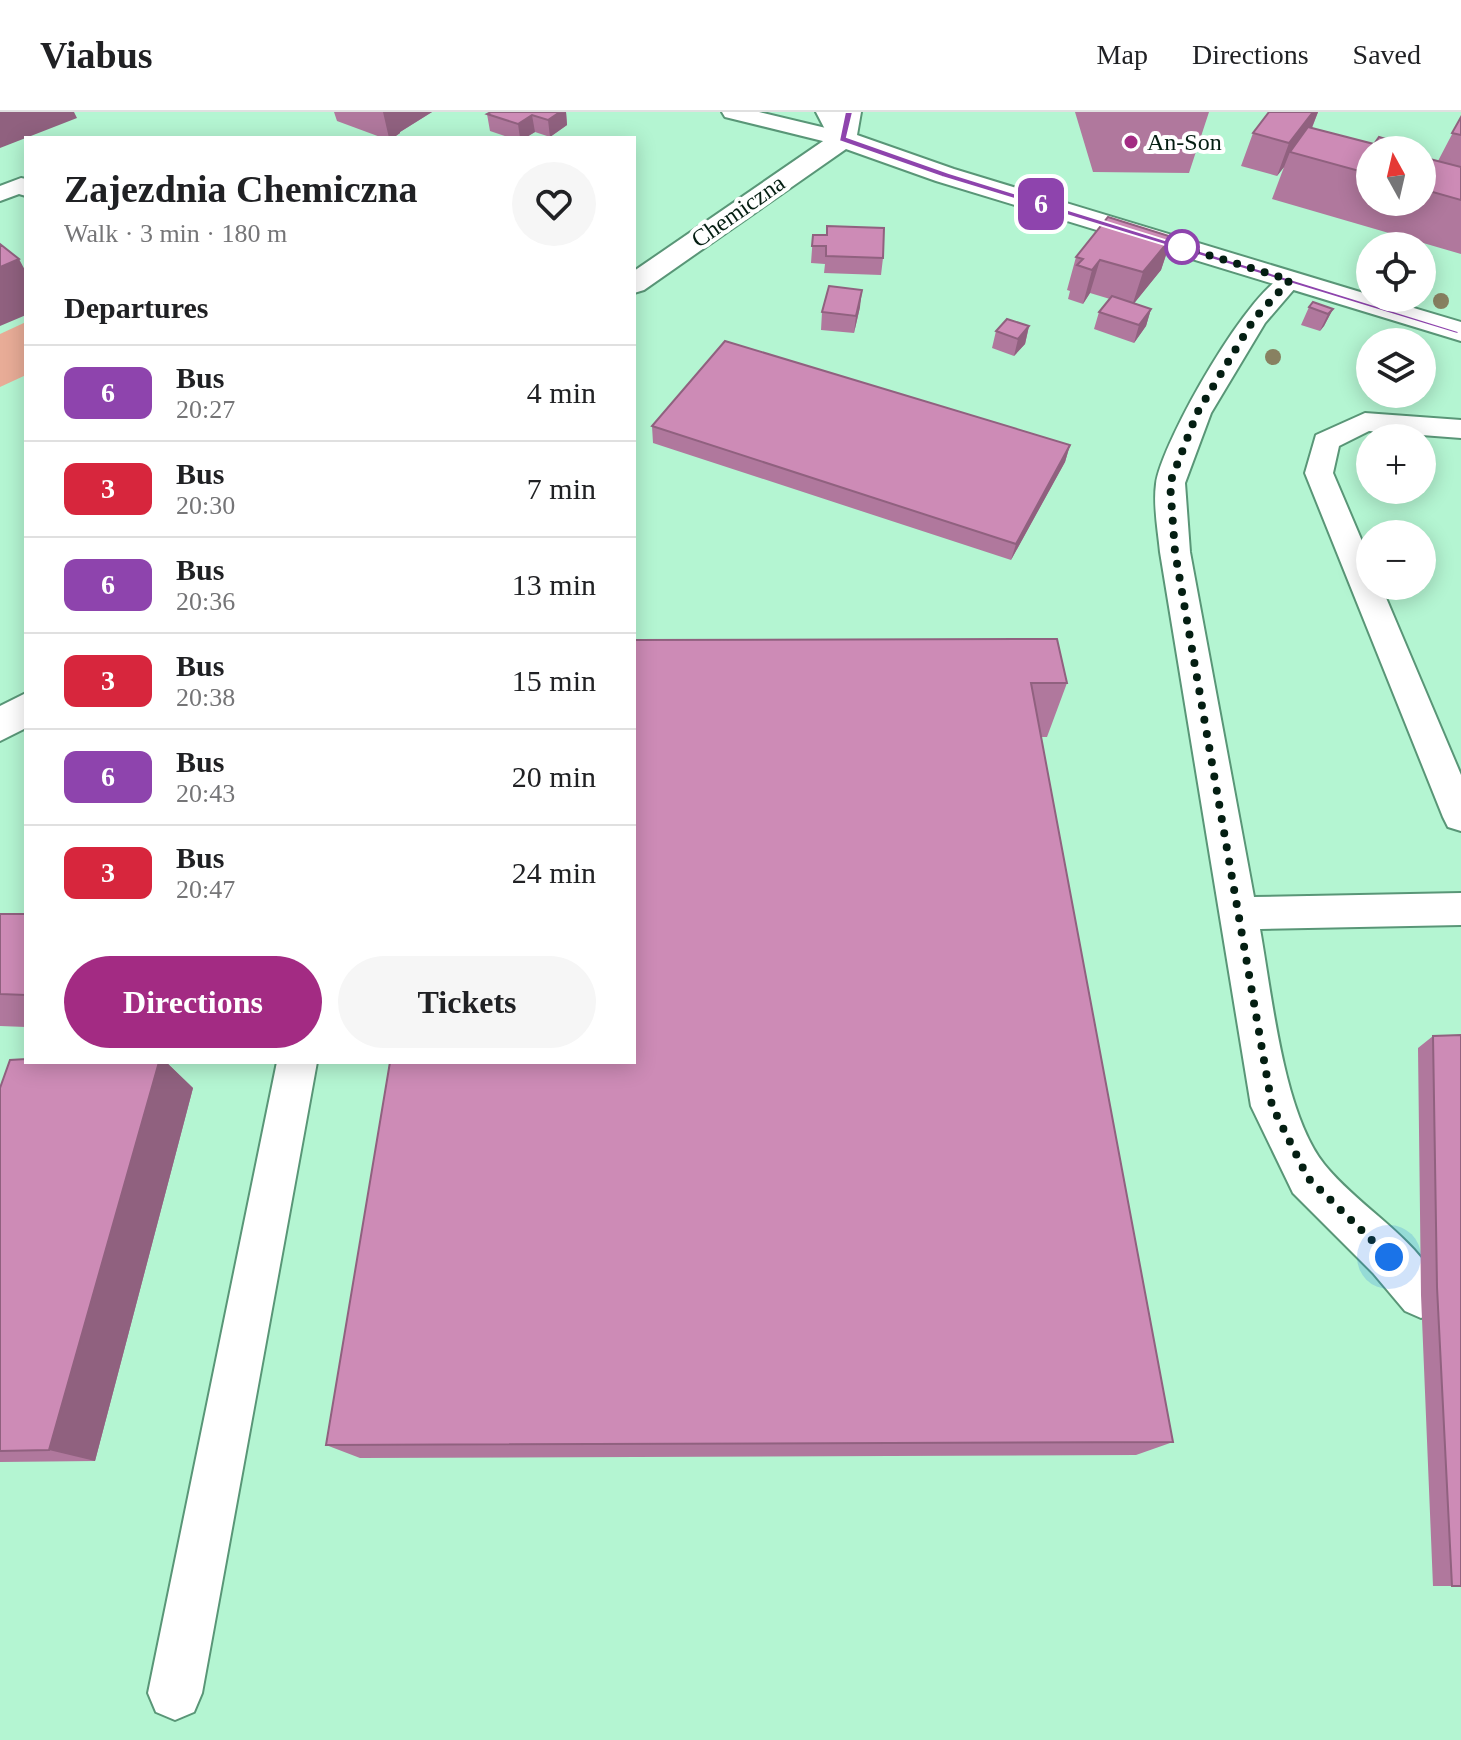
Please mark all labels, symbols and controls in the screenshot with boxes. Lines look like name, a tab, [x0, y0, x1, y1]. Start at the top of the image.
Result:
text: Viabus	[40, 34, 153, 76]
text: Map	[1097, 39, 1148, 70]
text: Directions	[1192, 39, 1309, 70]
text: Saved	[1353, 39, 1421, 70]
place label: An-Son	[1147, 129, 1222, 155]
marker: An-Son	[1122, 133, 1140, 151]
north arrow	[1356, 136, 1436, 216]
map controls	[1356, 136, 1436, 600]
button: heart	[512, 162, 596, 246]
text: Zajezdnia Chemiczna	[64, 168, 418, 210]
street label: Chemiczna	[686, 169, 790, 253]
line badge: 6	[1015, 178, 1067, 230]
text: 6	[1034, 188, 1048, 219]
text: Walk · 3 min · 180 m	[64, 219, 287, 248]
unlabelled marker	[1165, 230, 1199, 264]
button: locate	[1356, 232, 1436, 312]
text: Departures	[64, 291, 208, 324]
button: layers	[1356, 328, 1436, 408]
text: Bus	[176, 361, 224, 394]
text: 4 min	[527, 376, 596, 409]
text: 6	[101, 377, 115, 408]
text: 20:27	[176, 395, 235, 424]
button: +	[1356, 424, 1436, 504]
text: Bus	[176, 457, 224, 490]
text: 7 min	[527, 472, 596, 505]
text: 3	[101, 473, 115, 504]
text: 20:30	[176, 491, 235, 520]
button: −	[1356, 520, 1436, 600]
text: Bus	[176, 553, 224, 586]
text: 13 min	[512, 568, 596, 601]
text: 6	[101, 569, 115, 600]
text: 20:36	[176, 587, 235, 616]
text: Bus	[176, 649, 224, 682]
text: 15 min	[512, 664, 596, 697]
text: 3	[101, 665, 115, 696]
text: 20:38	[176, 683, 235, 712]
text: Bus	[176, 745, 224, 778]
text: 20 min	[512, 760, 596, 793]
text: 6	[101, 761, 115, 792]
text: 20:43	[176, 779, 235, 808]
text: Bus	[176, 841, 224, 874]
text: 24 min	[512, 856, 596, 889]
text: 3	[101, 857, 115, 888]
text: 20:47	[176, 875, 235, 904]
button: Directions	[64, 956, 322, 1048]
button: Tickets	[338, 956, 596, 1048]
your location	[1369, 1237, 1409, 1277]

